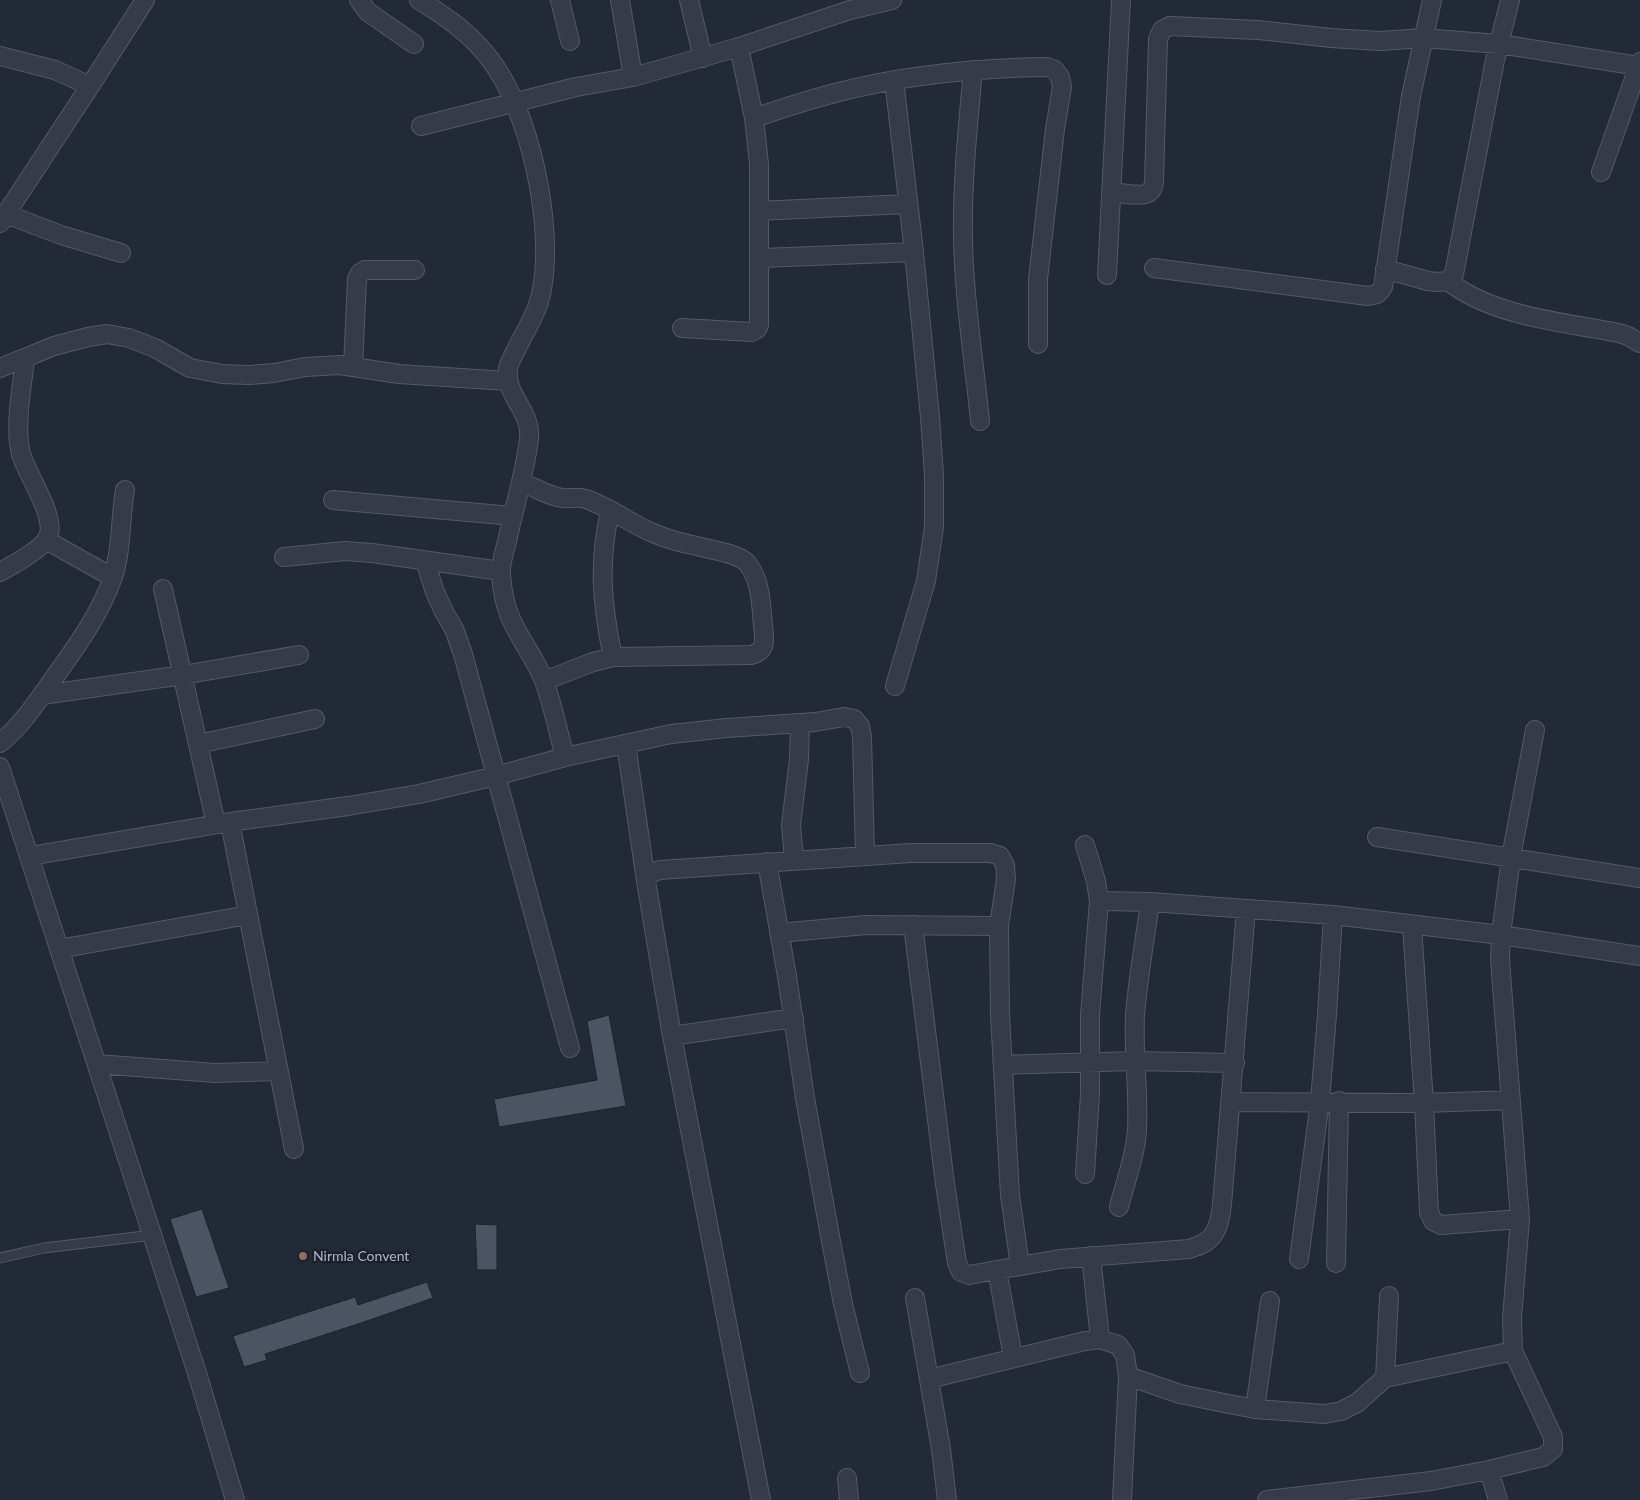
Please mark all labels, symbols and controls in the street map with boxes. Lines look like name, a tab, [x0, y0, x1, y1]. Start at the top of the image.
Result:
place label: Nirmla Convent	[313, 1247, 409, 1264]
marker: Nirmla Convent	[297, 1250, 309, 1262]

